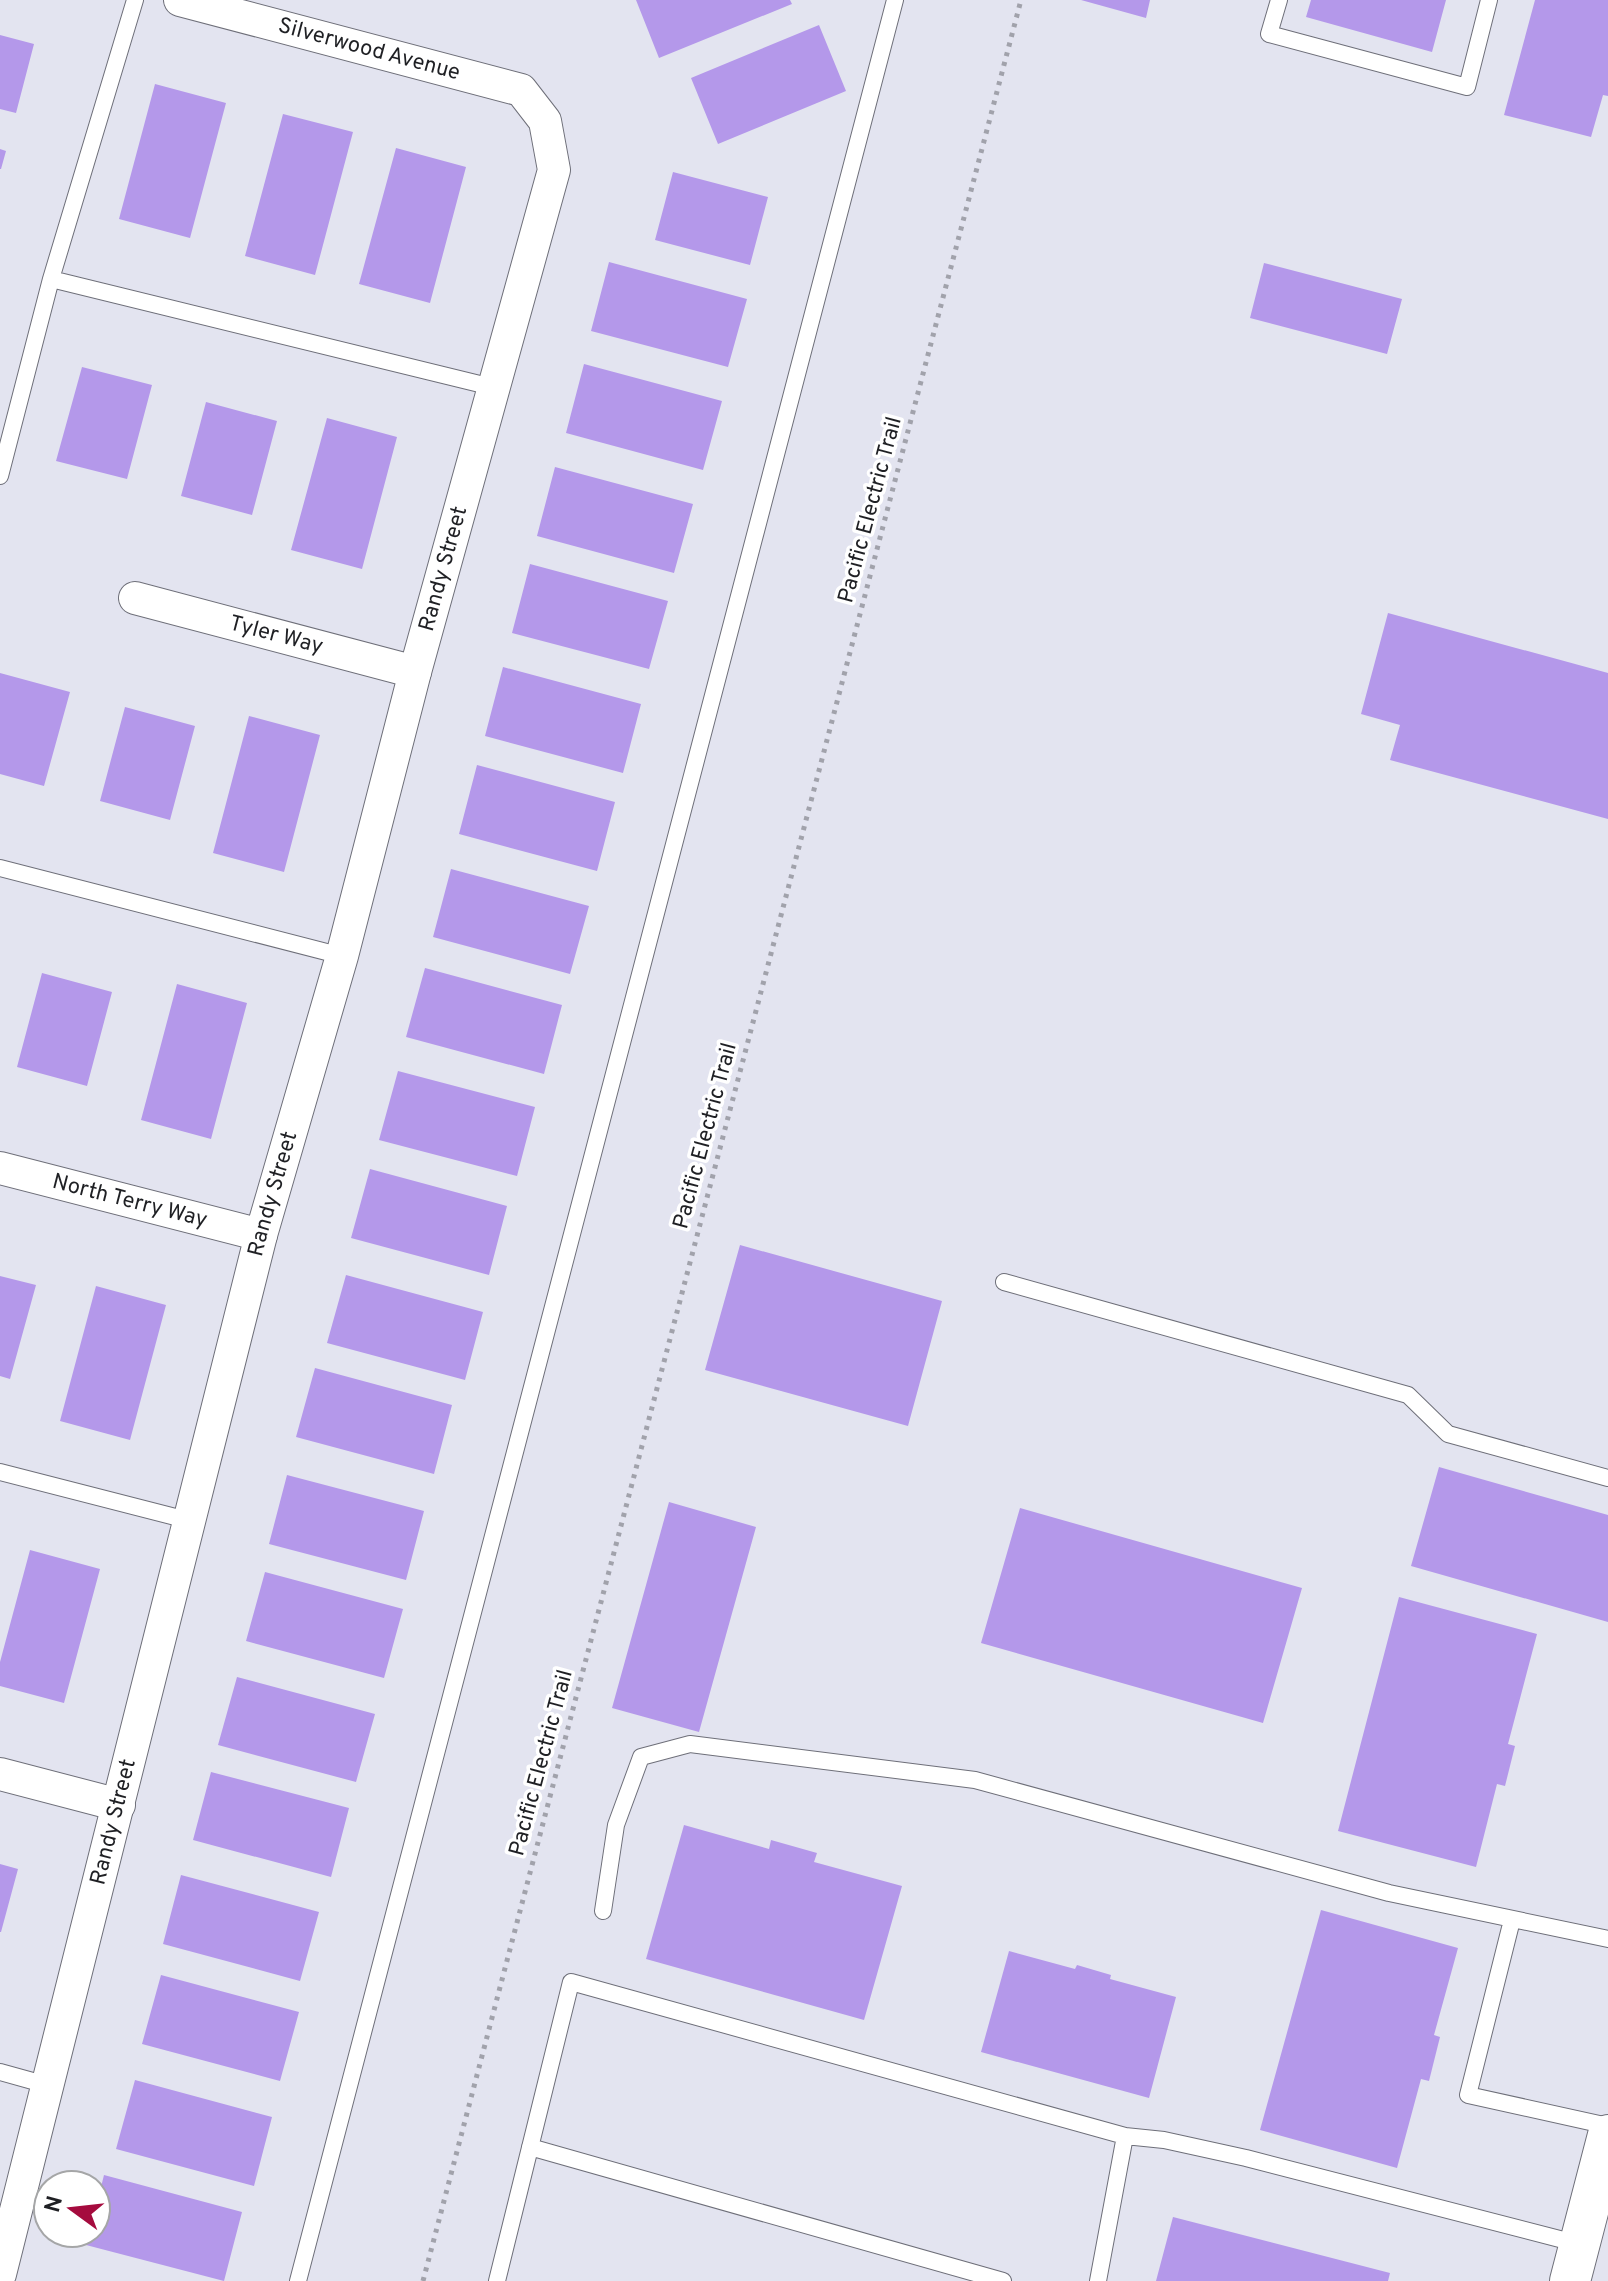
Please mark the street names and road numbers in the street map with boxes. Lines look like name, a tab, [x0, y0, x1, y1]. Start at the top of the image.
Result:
street label: Silverwood Avenue	[275, 13, 463, 87]
street label: Pacific Electric Trail	[833, 414, 909, 606]
street label: Randy Street	[413, 503, 474, 635]
street label: Tyler Way	[226, 610, 326, 661]
street label: Pacific Electric Trail	[668, 1040, 744, 1232]
street label: Randy Street	[243, 1128, 304, 1259]
street label: North Terry Way	[49, 1168, 210, 1234]
street label: Pacific Electric Trail	[504, 1667, 580, 1859]
street label: Randy Street	[85, 1756, 142, 1888]

